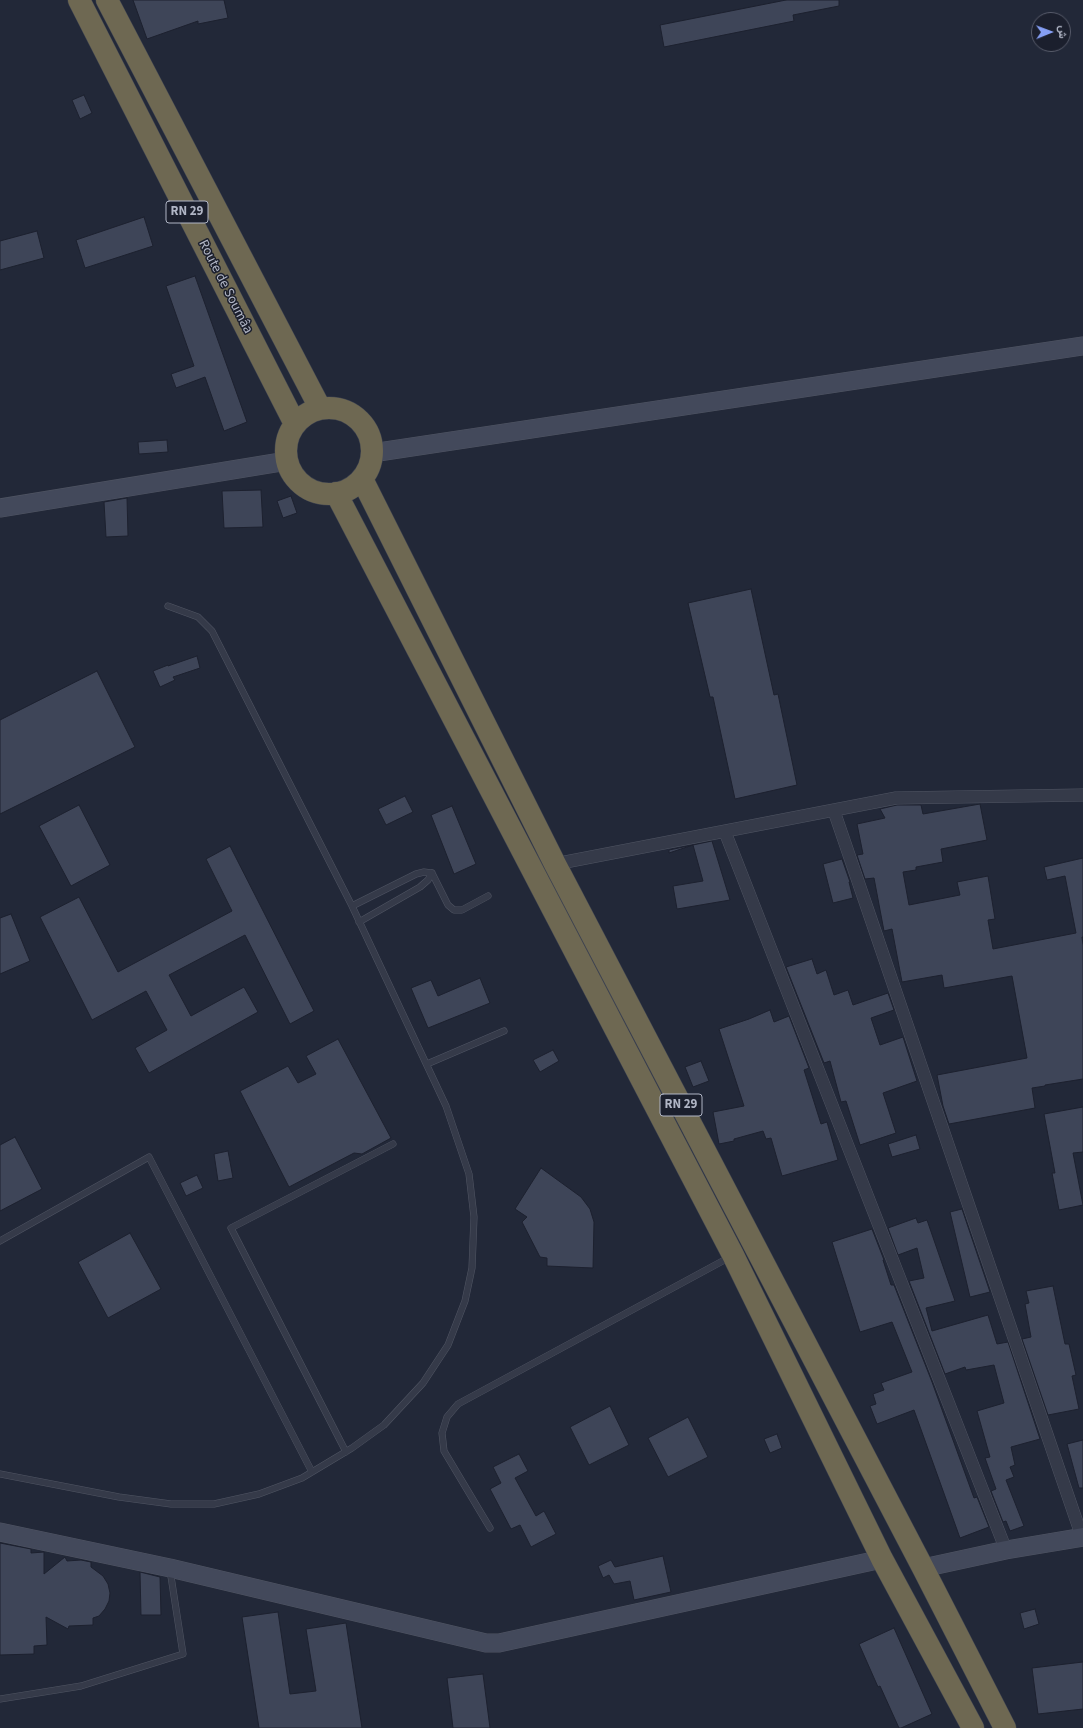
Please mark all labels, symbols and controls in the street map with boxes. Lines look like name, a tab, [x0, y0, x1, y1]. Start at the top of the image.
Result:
north arrow	[1031, 12, 1071, 52]
text: ش	[1055, 25, 1070, 39]
road number: RN 29	[166, 201, 208, 223]
street label: Route de Soumâa	[194, 237, 256, 337]
road number: RN 29	[660, 1094, 702, 1116]

